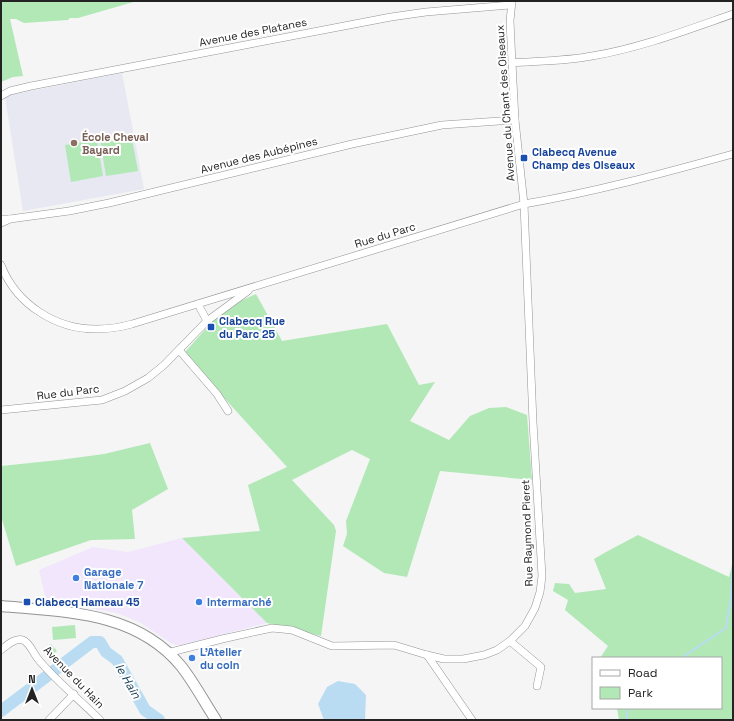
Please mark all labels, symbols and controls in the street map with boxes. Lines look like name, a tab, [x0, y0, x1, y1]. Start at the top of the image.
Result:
street label: Avenue des Platanes	[198, 15, 308, 49]
street label: Avenue du Chant des Oiseaux	[493, 24, 517, 182]
place label: École Cheval Bayard	[82, 130, 149, 157]
street label: Avenue des Aubépines	[199, 134, 319, 176]
marker: École Cheval Bayard	[69, 138, 79, 148]
place label: Clabecq Avenue Champ des Oiseaux	[532, 145, 636, 172]
marker: Clabecq Avenue Champ des Oiseaux	[519, 153, 529, 163]
street label: Rue du Parc	[353, 219, 417, 251]
place label: Clabecq Rue du Parc 25	[219, 314, 285, 341]
marker: Clabecq Rue du Parc 25	[206, 322, 216, 332]
street label: Rue du Parc	[36, 381, 100, 403]
street label: Rue Raymond Pieret	[518, 479, 536, 587]
place label: Garage Nationale 7	[84, 565, 143, 592]
marker: Garage Nationale 7	[71, 573, 81, 583]
place label: Clabecq Hameau 45	[35, 595, 140, 609]
place label: Intermarché	[207, 595, 272, 609]
marker: Clabecq Hameau 45	[22, 597, 32, 607]
marker: Intermarché	[194, 597, 204, 607]
street label: Avenue du Hain	[41, 643, 107, 711]
place label: L'Atelier du coin	[200, 645, 242, 672]
marker: L'Atelier du coin	[187, 653, 197, 663]
legend	[592, 657, 722, 709]
water label: le Hain	[112, 660, 145, 702]
text: Road	[628, 665, 657, 681]
north arrow	[12, 669, 52, 709]
text: N	[28, 672, 36, 686]
text: Park	[628, 685, 653, 701]

